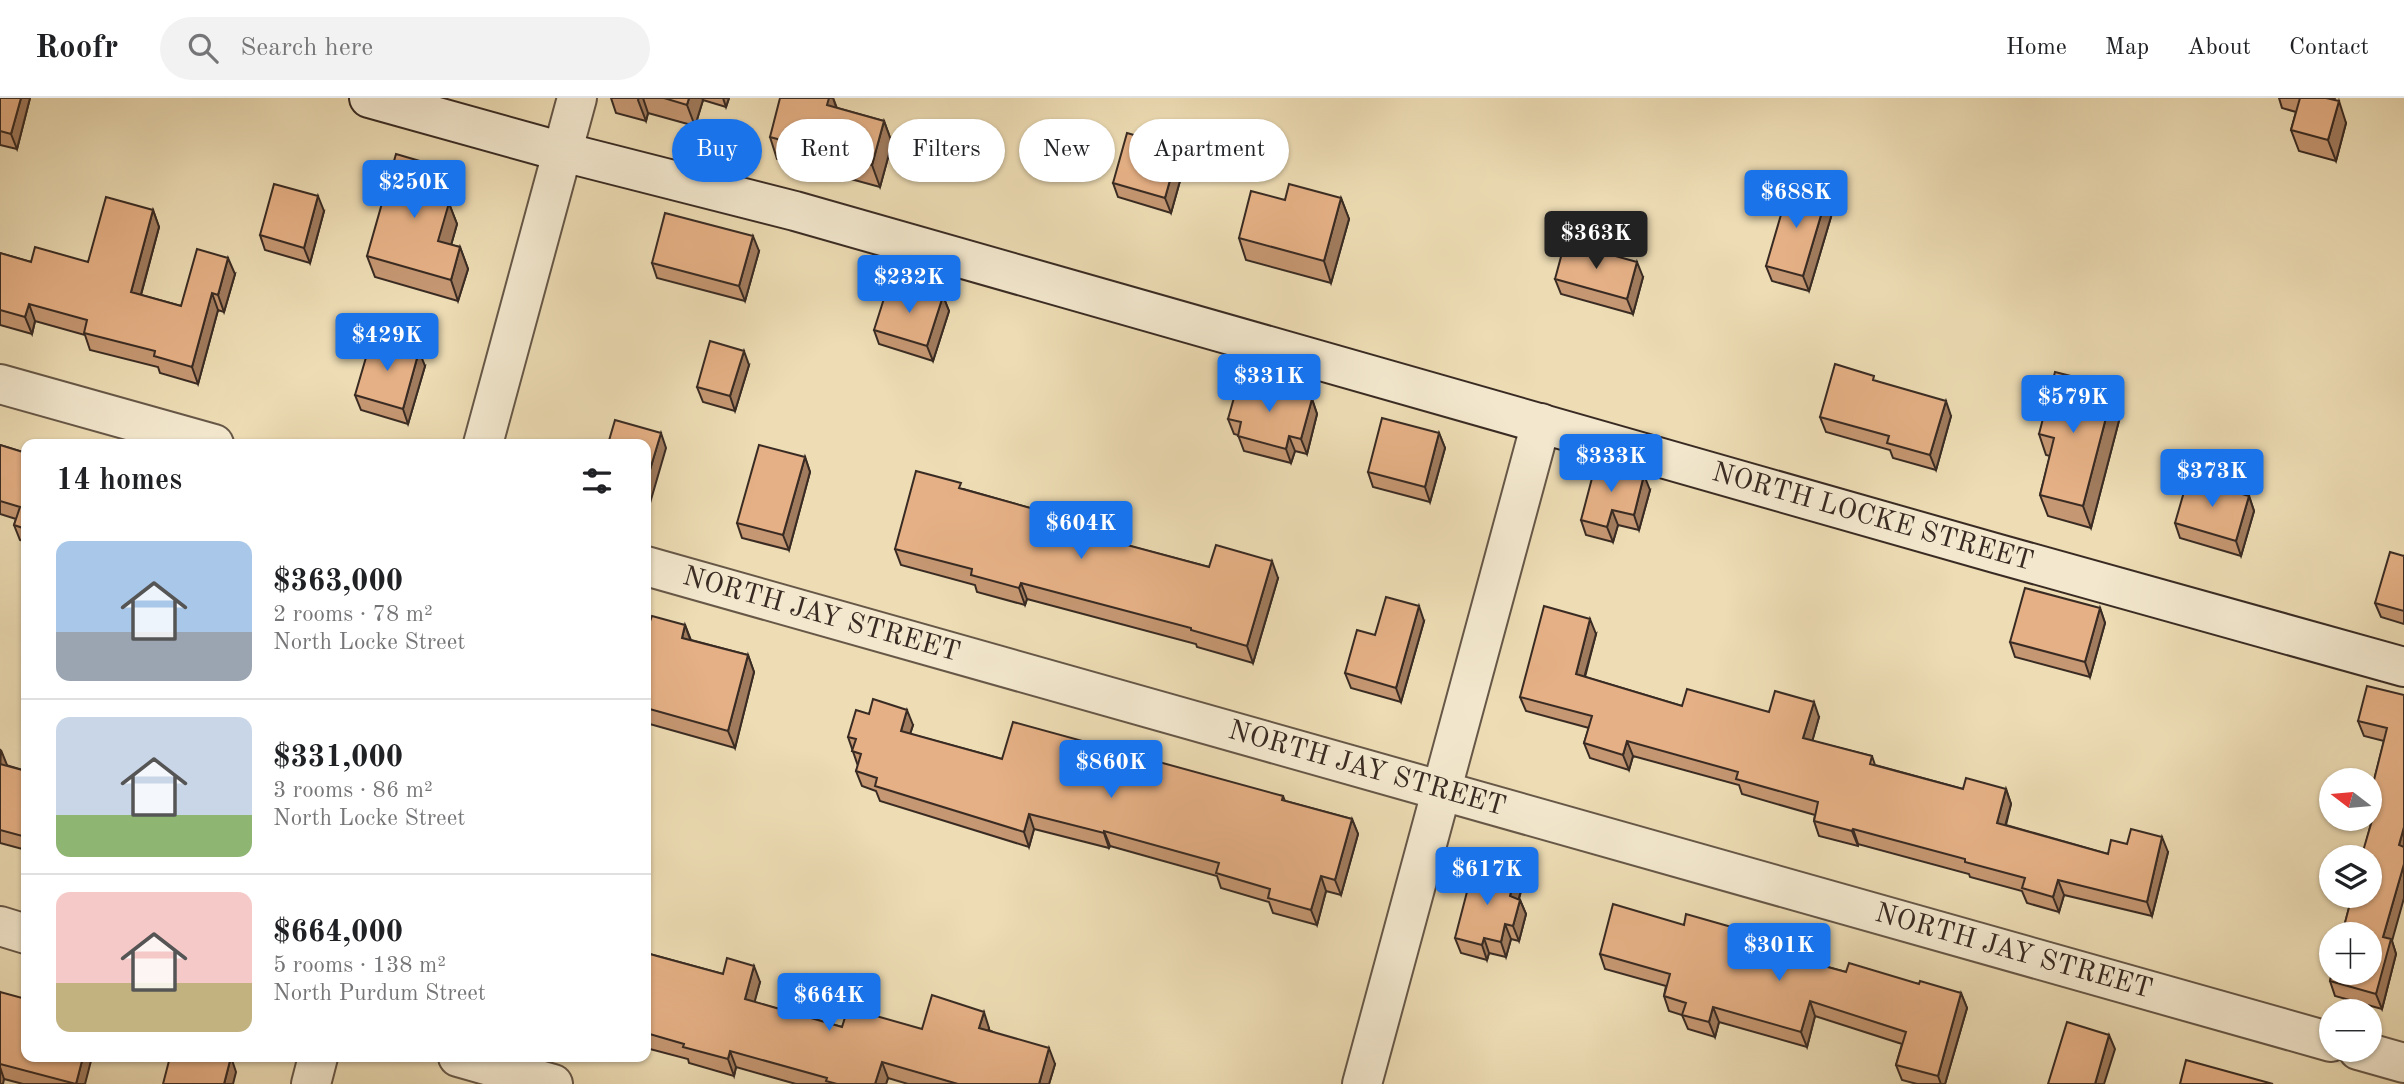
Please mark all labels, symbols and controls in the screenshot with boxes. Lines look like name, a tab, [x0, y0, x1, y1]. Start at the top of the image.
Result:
search box	[160, 17, 650, 80]
icon: search	[184, 29, 222, 67]
text: Roofr	[35, 32, 118, 65]
text: Search here	[240, 35, 373, 61]
text: Home	[2006, 36, 2067, 60]
text: Map	[2105, 36, 2149, 60]
text: About	[2187, 36, 2251, 60]
text: Contact	[2289, 36, 2369, 60]
chip: Buy	[672, 119, 762, 182]
chip: Rent	[776, 119, 874, 182]
chip: Filters	[888, 119, 1005, 182]
chip: New	[1019, 119, 1115, 182]
chip: Apartment	[1129, 119, 1289, 182]
pin: $250K	[365, 160, 463, 220]
pin: $688K	[1747, 170, 1845, 230]
text: $250K	[378, 171, 450, 194]
text: $688K	[1760, 181, 1832, 204]
pin: $363K	[1547, 212, 1645, 271]
text: $363K	[1560, 222, 1632, 245]
pin: $232K	[860, 256, 958, 315]
text: $232K	[873, 266, 945, 289]
pin: $429K	[338, 314, 436, 373]
text: $429K	[351, 324, 423, 347]
pin: $331K	[1220, 354, 1318, 414]
text: $331K	[1233, 365, 1305, 388]
pin: $579K	[2024, 376, 2122, 435]
text: $579K	[2037, 386, 2109, 409]
pin: $333K	[1562, 434, 1660, 494]
text: $333K	[1575, 445, 1647, 468]
pin: $373K	[2163, 450, 2261, 509]
street label: NORTH LOCKE STREET	[1709, 459, 2036, 577]
text: $373K	[2176, 460, 2248, 483]
icon: filters	[578, 462, 616, 500]
text: 14 homes	[56, 466, 182, 496]
pin: $604K	[1032, 502, 1130, 561]
text: $604K	[1045, 512, 1117, 535]
street label: NORTH JAY STREET	[679, 563, 963, 668]
text: $363,000	[273, 567, 403, 597]
icon: home	[112, 569, 196, 653]
text: 2 rooms · 78 m²	[273, 603, 433, 626]
text: North Locke Street	[273, 631, 465, 654]
street label: NORTH JAY STREET	[1225, 717, 1509, 822]
pin: $860K	[1062, 740, 1160, 800]
text: $331,000	[273, 743, 403, 773]
icon: home	[112, 745, 196, 829]
text: $860K	[1075, 751, 1147, 774]
north arrow	[2319, 768, 2382, 831]
map controls	[2319, 768, 2382, 1062]
text: 3 rooms · 86 m²	[273, 779, 433, 802]
text: North Locke Street	[273, 807, 465, 830]
button: layers	[2319, 845, 2382, 908]
pin: $617K	[1438, 848, 1536, 907]
text: $617K	[1451, 858, 1523, 881]
street label: NORTH JAY STREET	[1872, 900, 2155, 1005]
text: $664,000	[273, 918, 403, 948]
icon: home	[112, 920, 196, 1004]
button: +	[2319, 922, 2382, 985]
pin: $301K	[1730, 924, 1828, 983]
text: $301K	[1743, 934, 1815, 957]
text: 5 rooms · 138 m²	[273, 954, 446, 977]
pin: $664K	[780, 974, 878, 1033]
text: North Purdum Street	[273, 982, 486, 1005]
text: $664K	[793, 984, 865, 1007]
button: −	[2319, 999, 2382, 1062]

